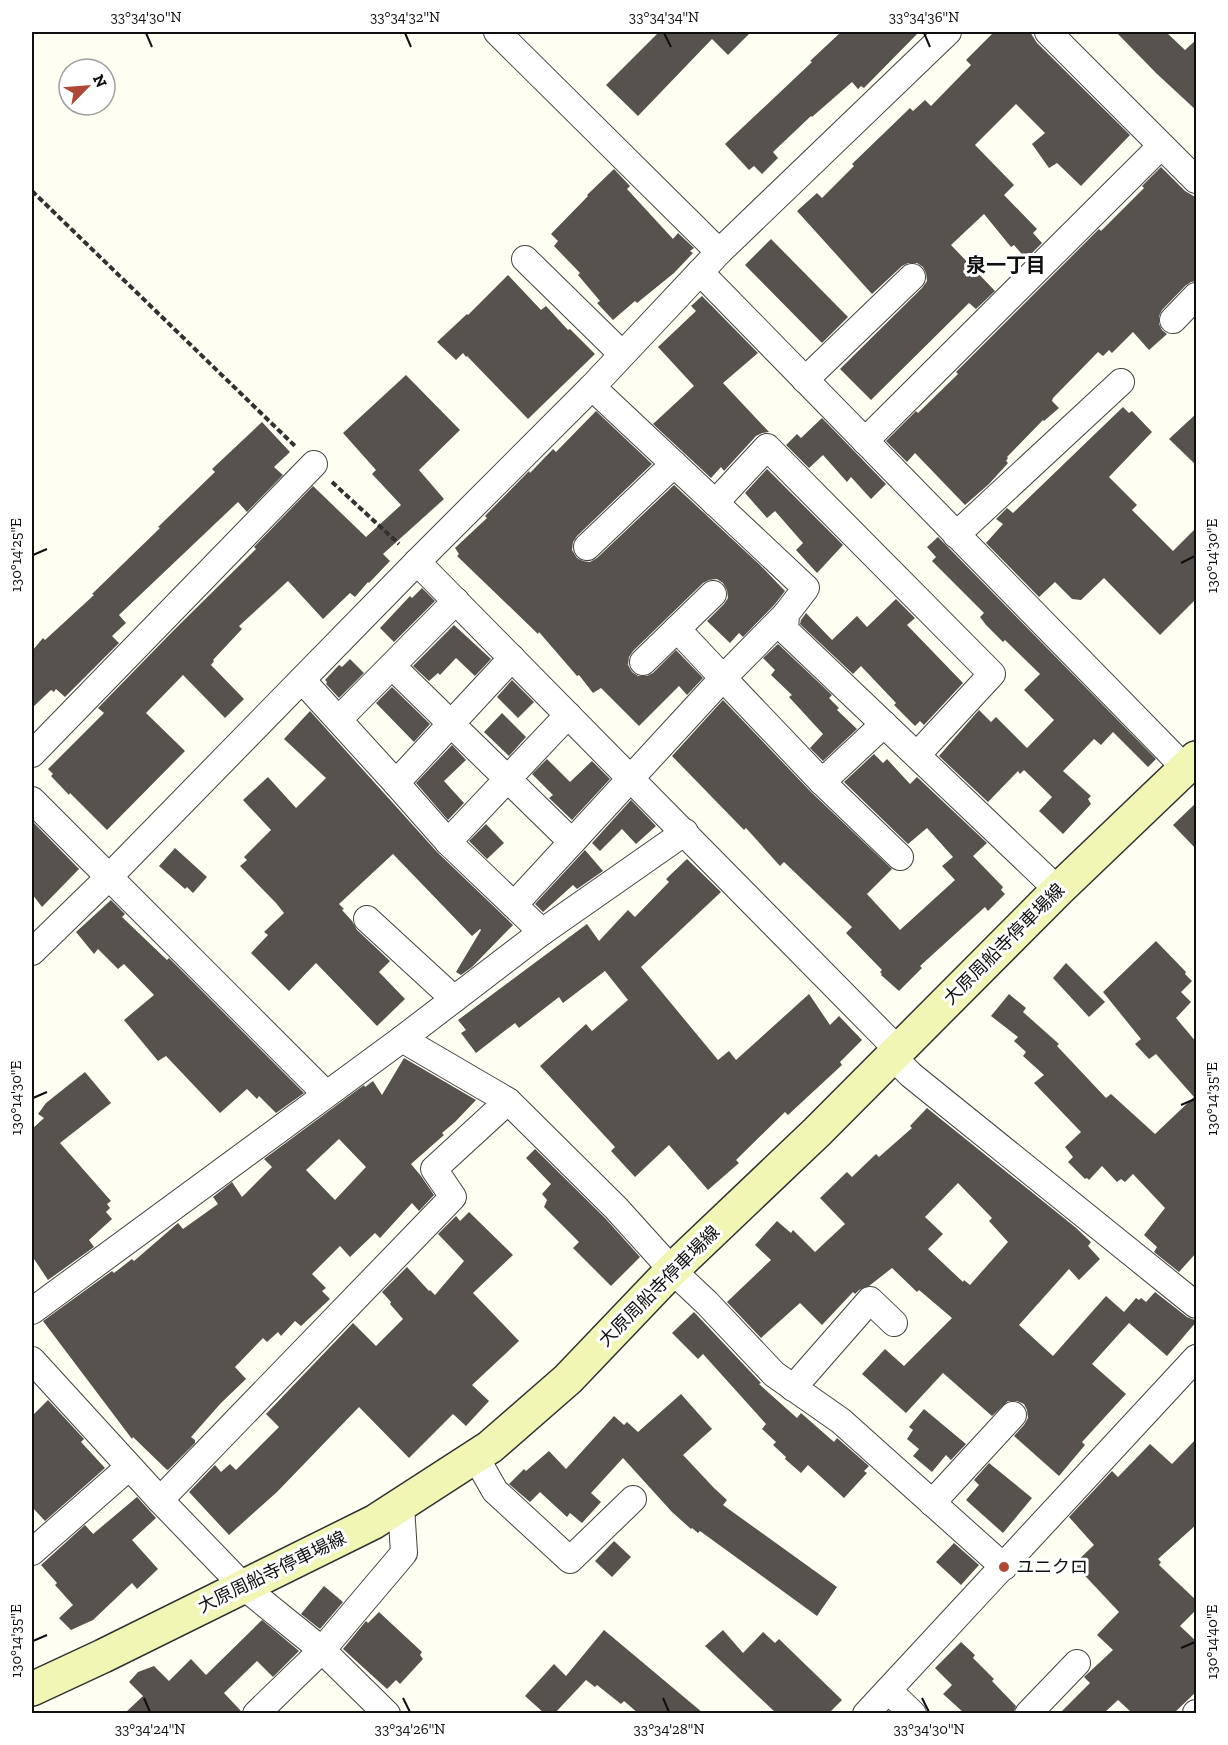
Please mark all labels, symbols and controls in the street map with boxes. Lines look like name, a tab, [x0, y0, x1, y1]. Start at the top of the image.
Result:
text: 33°34'30"N	[110, 8, 182, 26]
text: 33°34'32"N	[370, 8, 440, 26]
text: 33°34'34"N	[629, 8, 699, 26]
text: 33°34'36"N	[889, 8, 959, 26]
north arrow	[57, 57, 117, 117]
text: N	[89, 71, 111, 90]
district label: 泉一丁目	[966, 253, 1046, 277]
text: 130°14'25"E	[7, 518, 25, 592]
text: 130°14'30"E	[1203, 519, 1221, 593]
street label: 大原周船寺停車場線	[939, 879, 1069, 1009]
text: 130°14'30"E	[7, 1061, 25, 1135]
text: 130°14'35"E	[1203, 1062, 1221, 1136]
street label: 大原周船寺停車場線	[594, 1221, 724, 1351]
street label: 大原周船寺停車場線	[194, 1527, 350, 1617]
place label: ユニクロ	[1016, 1556, 1088, 1578]
marker: ユニクロ	[997, 1560, 1011, 1574]
text: 130°14'35"E	[7, 1604, 25, 1678]
text: 130°14'40"E	[1203, 1605, 1221, 1679]
text: 33°34'24"N	[115, 1720, 185, 1738]
text: 33°34'26"N	[375, 1720, 445, 1738]
text: 33°34'28"N	[634, 1720, 704, 1738]
text: 33°34'30"N	[893, 1720, 965, 1738]

